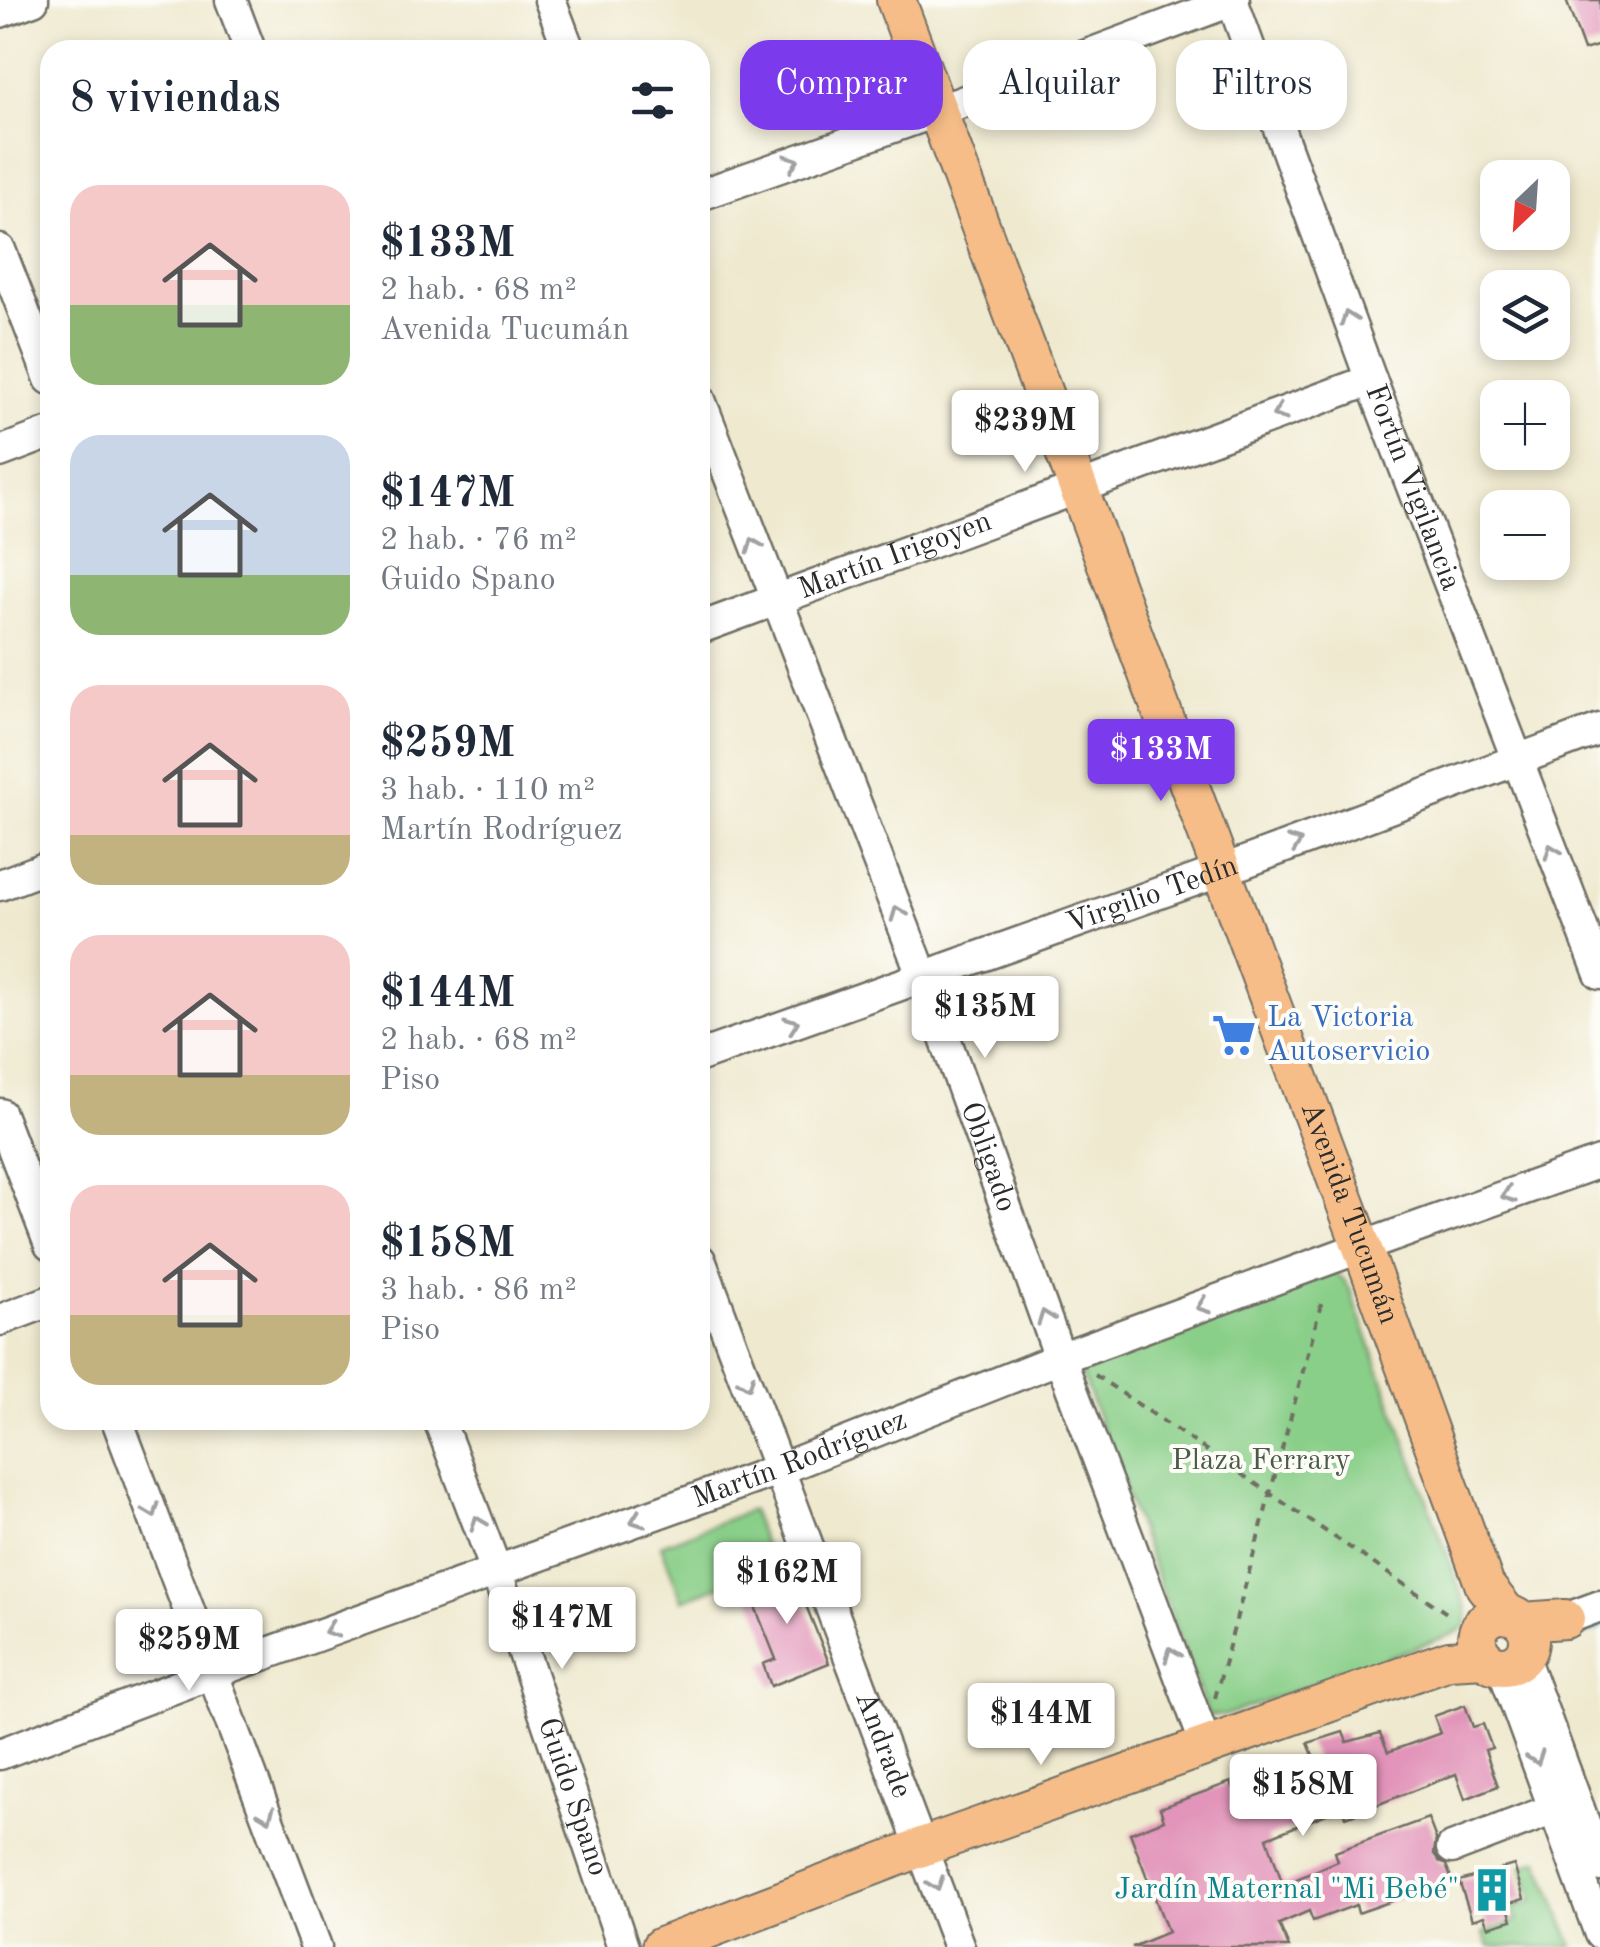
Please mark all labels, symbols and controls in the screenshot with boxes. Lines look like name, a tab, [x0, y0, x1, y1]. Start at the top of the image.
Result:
chip: Comprar	[740, 40, 943, 130]
chip: Alquilar	[963, 40, 1156, 130]
chip: Filtros	[1176, 40, 1347, 130]
icon: filters	[625, 73, 680, 128]
text: 8 viviendas	[70, 79, 281, 121]
one-way arrow	[782, 153, 799, 174]
north arrow	[1480, 160, 1570, 250]
map controls	[1480, 160, 1570, 580]
text: $133M	[380, 224, 515, 266]
icon: home	[150, 225, 270, 345]
button: layers	[1480, 270, 1570, 360]
text: 2 hab. · 68 m²	[380, 275, 577, 307]
one-way arrow	[1339, 311, 1360, 328]
text: Avenida Tucumán	[380, 315, 629, 347]
button: +	[1480, 380, 1570, 470]
street label: Fortín Vigilancia	[1359, 381, 1466, 595]
pin: $239M	[955, 390, 1095, 475]
one-way arrow	[1272, 401, 1289, 422]
text: $239M	[974, 406, 1076, 438]
text: $147M	[380, 474, 515, 516]
icon: home	[150, 475, 270, 595]
button: −	[1480, 490, 1570, 580]
street label: Martín Irigoyen	[795, 507, 996, 605]
text: 2 hab. · 76 m²	[380, 525, 577, 557]
one-way arrow	[746, 537, 766, 554]
text: Guido Spano	[380, 565, 556, 597]
pin: $133M	[1091, 719, 1231, 804]
text: $259M	[380, 724, 515, 766]
icon: home	[150, 725, 270, 845]
text: $133M	[1110, 735, 1212, 767]
text: 3 hab. · 110 m²	[380, 775, 595, 807]
text: Martín Rodríguez	[380, 815, 622, 847]
one-way arrow	[1286, 834, 1303, 854]
one-way arrow	[1543, 843, 1563, 861]
street label: Virgilio Tedín	[1063, 851, 1242, 940]
one-way arrow	[889, 905, 909, 923]
text: $144M	[380, 974, 515, 1016]
icon: home	[150, 975, 270, 1095]
pin: $135M	[915, 976, 1055, 1061]
text: $135M	[934, 992, 1036, 1024]
place label: La Victoria Autoservicio	[1267, 1003, 1431, 1067]
supermarket icon: La Victoria Autoservicio	[1210, 1011, 1258, 1059]
one-way arrow	[782, 1015, 799, 1036]
text: 2 hab. · 68 m²	[380, 1025, 577, 1057]
text: Piso	[380, 1065, 440, 1097]
street label: Obligado	[954, 1098, 1021, 1216]
street label: Avenida Tucumán	[1294, 1098, 1404, 1328]
one-way arrow	[1501, 1183, 1518, 1204]
text: $158M	[380, 1224, 515, 1266]
icon: home	[150, 1225, 270, 1345]
text: 3 hab. · 86 m²	[380, 1275, 577, 1307]
one-way arrow	[1195, 1294, 1212, 1314]
one-way arrow	[1036, 1309, 1057, 1326]
text: Piso	[380, 1315, 440, 1347]
one-way arrow	[736, 1374, 756, 1391]
street label: Martín Rodríguez	[688, 1405, 911, 1514]
park label: Plaza Ferrary	[1171, 1446, 1351, 1476]
one-way arrow	[140, 1501, 160, 1519]
one-way arrow	[630, 1508, 647, 1529]
one-way arrow	[470, 1516, 490, 1533]
pin: $162M	[717, 1542, 857, 1627]
text: $162M	[736, 1558, 838, 1590]
pin: $147M	[492, 1587, 632, 1672]
text: $147M	[511, 1603, 613, 1635]
pin: $259M	[119, 1609, 259, 1694]
one-way arrow	[324, 1618, 341, 1639]
text: $259M	[138, 1625, 240, 1657]
one-way arrow	[1163, 1646, 1184, 1663]
pin: $144M	[971, 1683, 1111, 1768]
street label: Andrade	[849, 1687, 916, 1802]
text: $144M	[990, 1699, 1092, 1731]
street label: Guido Spano	[532, 1714, 613, 1880]
one-way arrow	[1524, 1748, 1544, 1765]
pin: $158M	[1233, 1754, 1373, 1839]
text: $158M	[1252, 1770, 1354, 1802]
one-way arrow	[255, 1805, 275, 1823]
building icon: Jardín Maternal "Mi Bebé"	[1468, 1866, 1516, 1914]
one-way arrow	[924, 1875, 945, 1892]
place label: Jardín Maternal "Mi Bebé"	[1114, 1875, 1459, 1905]

